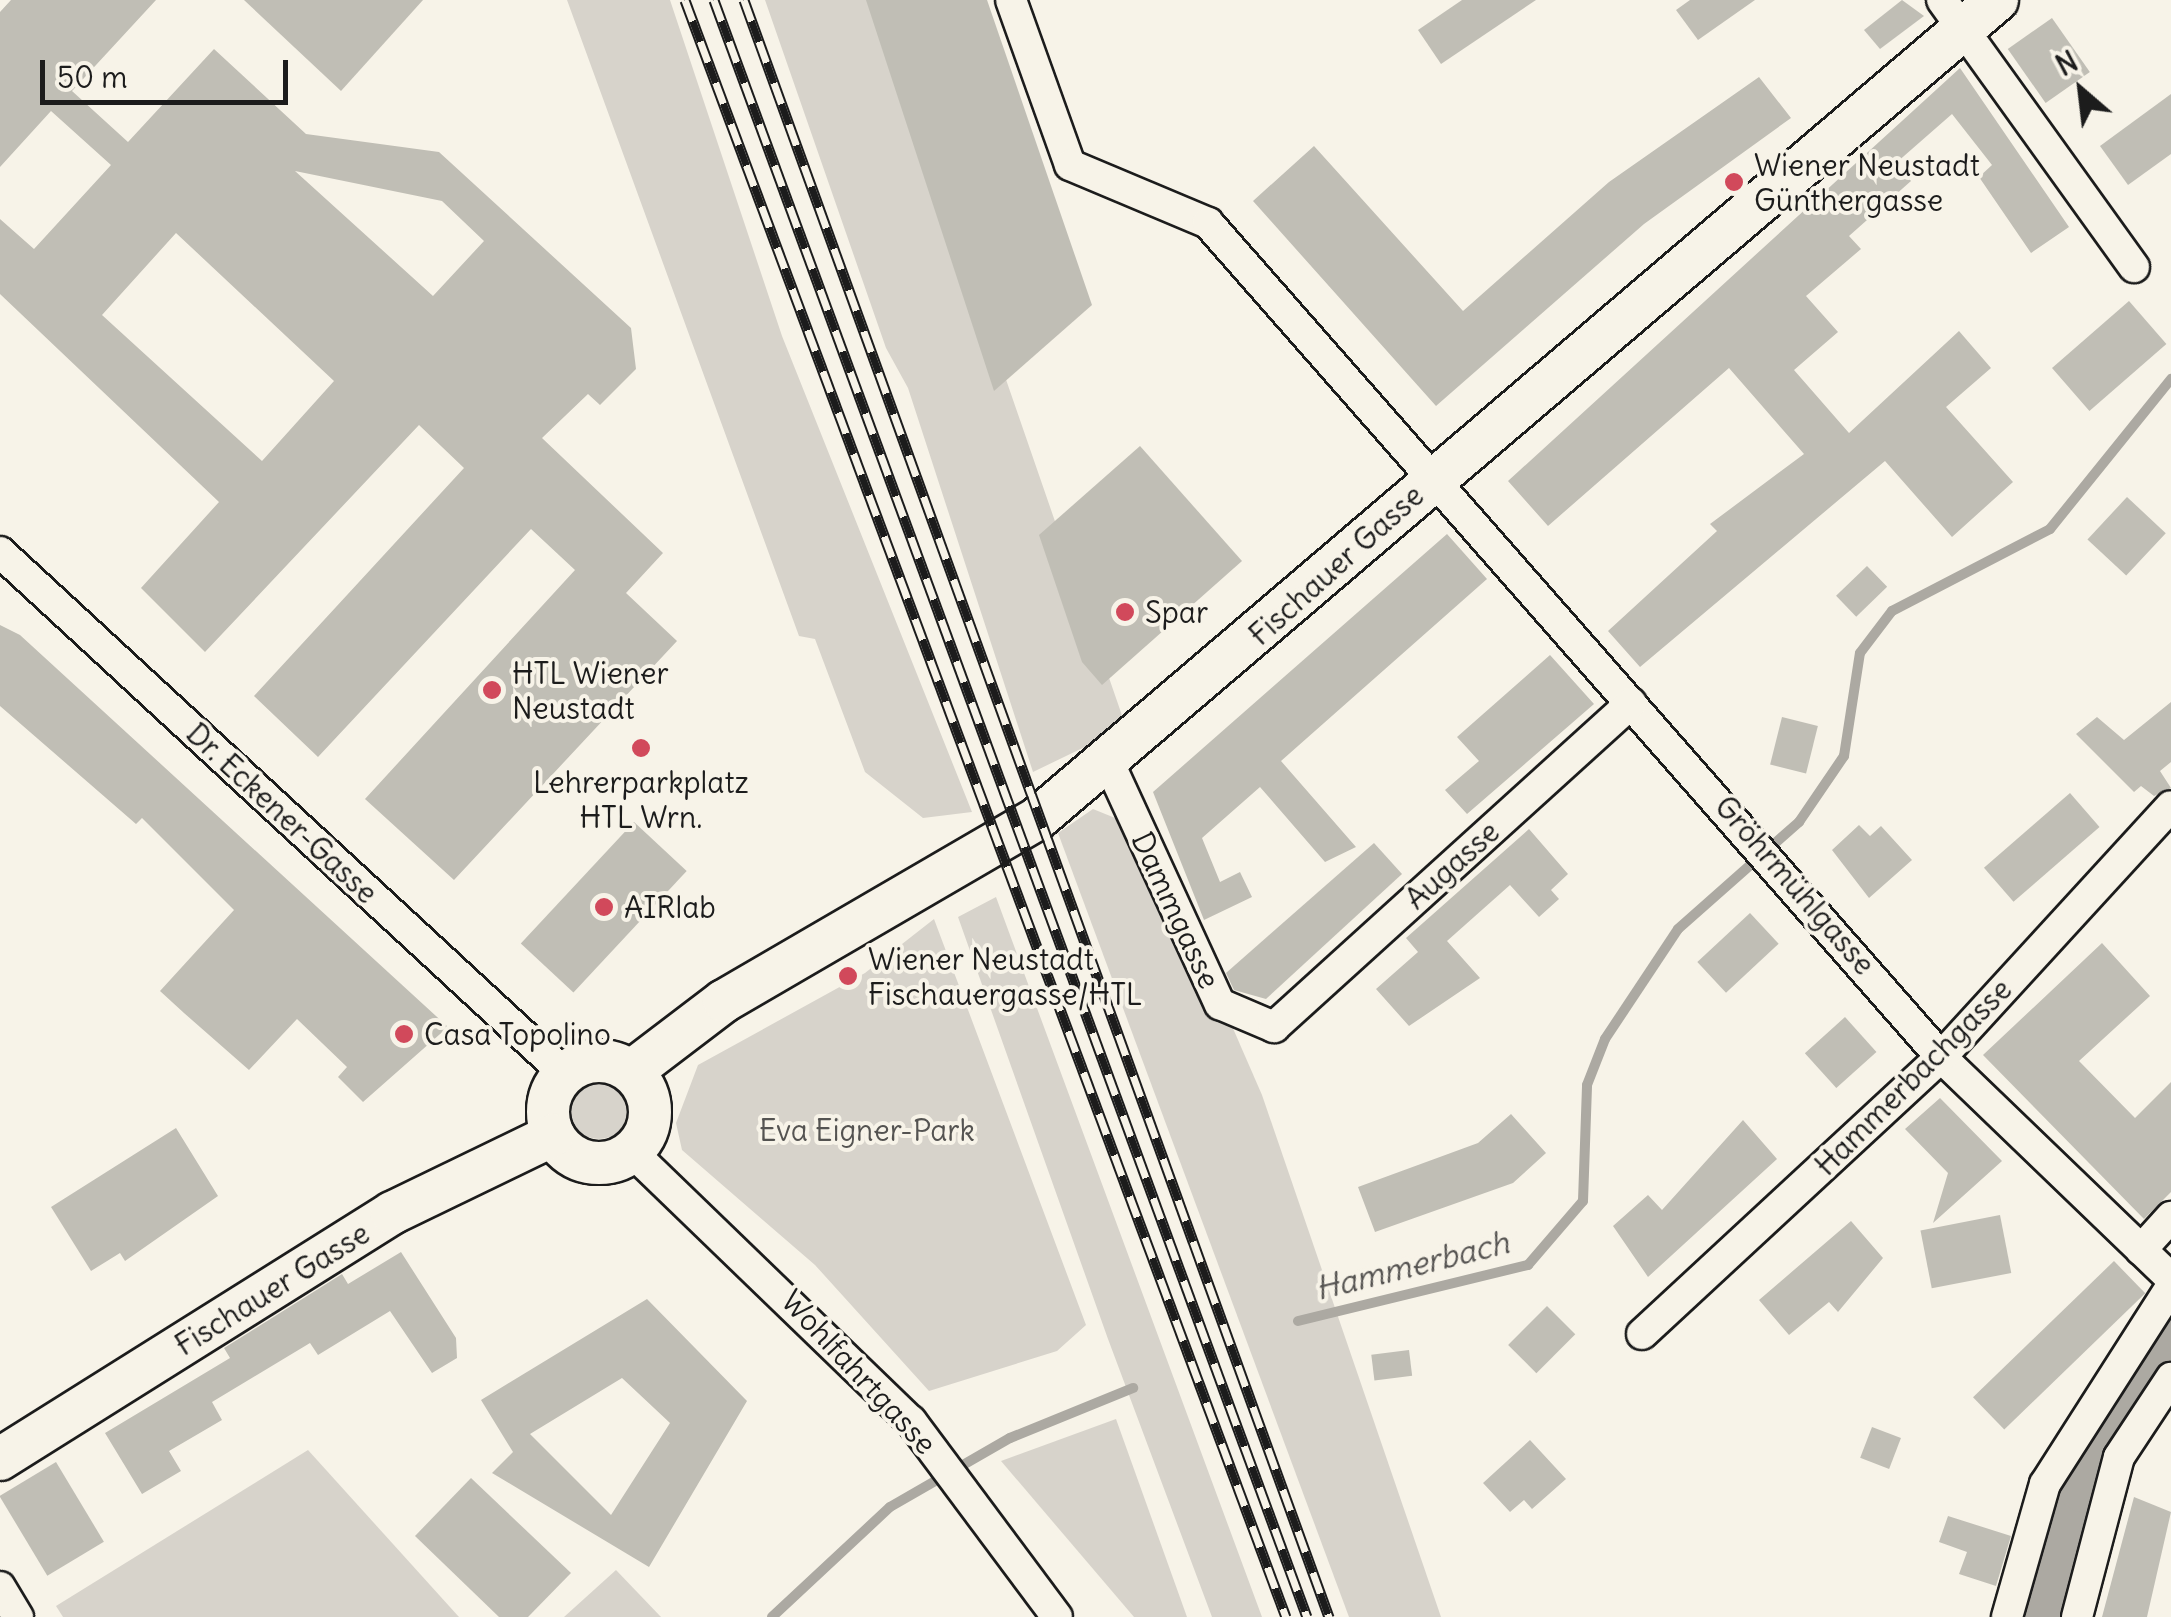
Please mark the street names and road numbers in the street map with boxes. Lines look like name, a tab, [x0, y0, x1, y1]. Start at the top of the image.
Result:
street label: Fischauer Gasse	[1241, 477, 1431, 653]
street label: Dr. Eckener-Gasse	[179, 715, 385, 911]
street label: Gröhrmühlgasse	[1708, 788, 1882, 982]
street label: Augasse	[1398, 813, 1506, 917]
street label: Dammgasse	[1124, 826, 1228, 994]
street label: Hammerbachgasse	[1807, 971, 2019, 1183]
street label: Fischauer Gasse	[168, 1215, 376, 1363]
street label: Wohlfahrtgasse	[774, 1283, 944, 1461]

